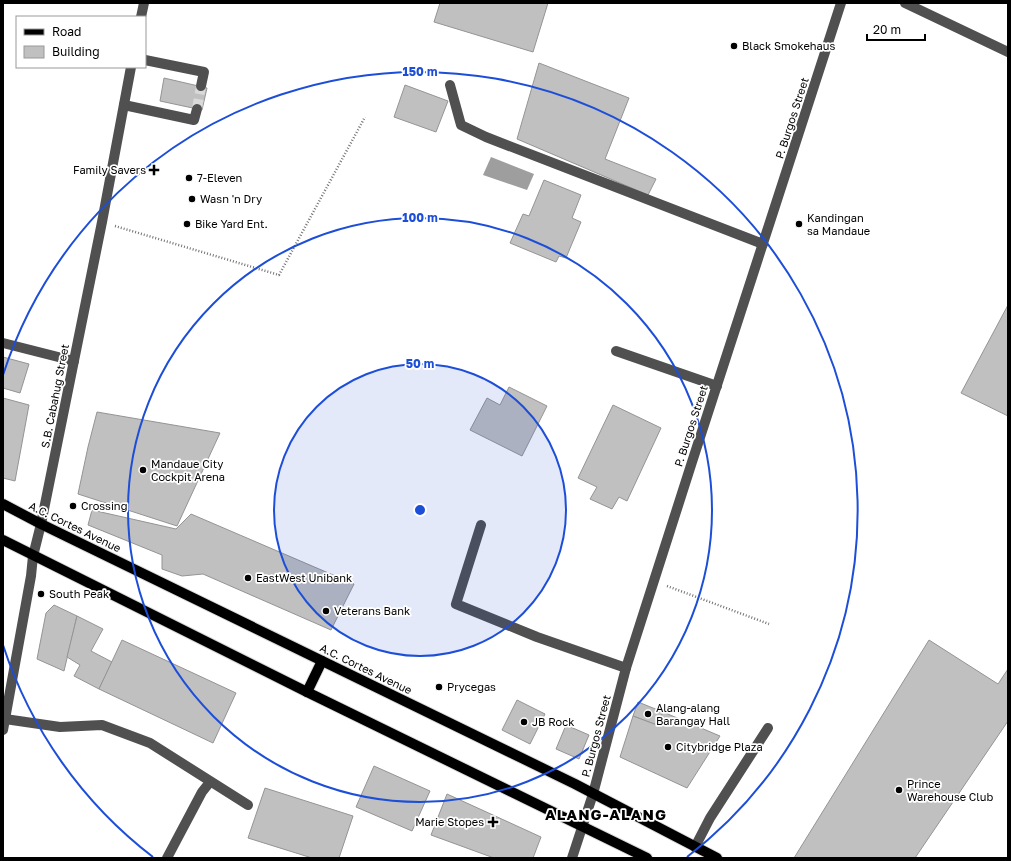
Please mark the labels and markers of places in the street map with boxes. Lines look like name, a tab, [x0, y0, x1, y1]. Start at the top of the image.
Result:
place label: Black Smokehaus	[742, 39, 835, 52]
marker: Black Smokehaus	[729, 41, 739, 51]
place label: Family Savers	[73, 163, 146, 176]
marker: Family Savers	[149, 165, 159, 175]
place label: 7-Eleven	[197, 171, 242, 184]
marker: 7-Eleven	[184, 173, 194, 183]
place label: Wasn 'n Dry	[200, 192, 262, 205]
marker: Wasn 'n Dry	[187, 194, 197, 204]
place label: Kandingan sa Mandaue	[807, 211, 870, 237]
place label: Bike Yard Ent.	[195, 217, 268, 230]
marker: Bike Yard Ent.	[182, 219, 192, 229]
marker: Kandingan sa Mandaue	[794, 219, 804, 229]
place label: Mandaue City Cockpit Arena	[151, 457, 225, 483]
marker: Mandaue City Cockpit Arena	[138, 465, 148, 475]
place label: Crossing	[81, 499, 127, 512]
marker: Crossing	[68, 501, 78, 511]
centre of rings	[413, 503, 427, 517]
place label: EastWest Unibank	[256, 571, 352, 584]
marker: EastWest Unibank	[243, 573, 253, 583]
place label: South Peak	[49, 587, 109, 600]
marker: South Peak	[36, 589, 46, 599]
place label: Veterans Bank	[334, 604, 410, 617]
marker: Veterans Bank	[321, 606, 331, 616]
place label: Prycegas	[447, 680, 496, 693]
marker: Prycegas	[434, 682, 444, 692]
place label: Alang-alang Barangay Hall	[656, 701, 731, 727]
marker: Alang-alang Barangay Hall	[643, 709, 653, 719]
place label: JB Rock	[532, 715, 574, 728]
marker: JB Rock	[519, 717, 529, 727]
place label: Citybridge Plaza	[676, 740, 763, 753]
marker: Citybridge Plaza	[663, 742, 673, 752]
place label: Prince Warehouse Club	[907, 777, 994, 803]
marker: Prince Warehouse Club	[894, 785, 904, 795]
place label: Marie Stopes	[415, 815, 484, 828]
marker: Marie Stopes	[487, 816, 499, 828]

